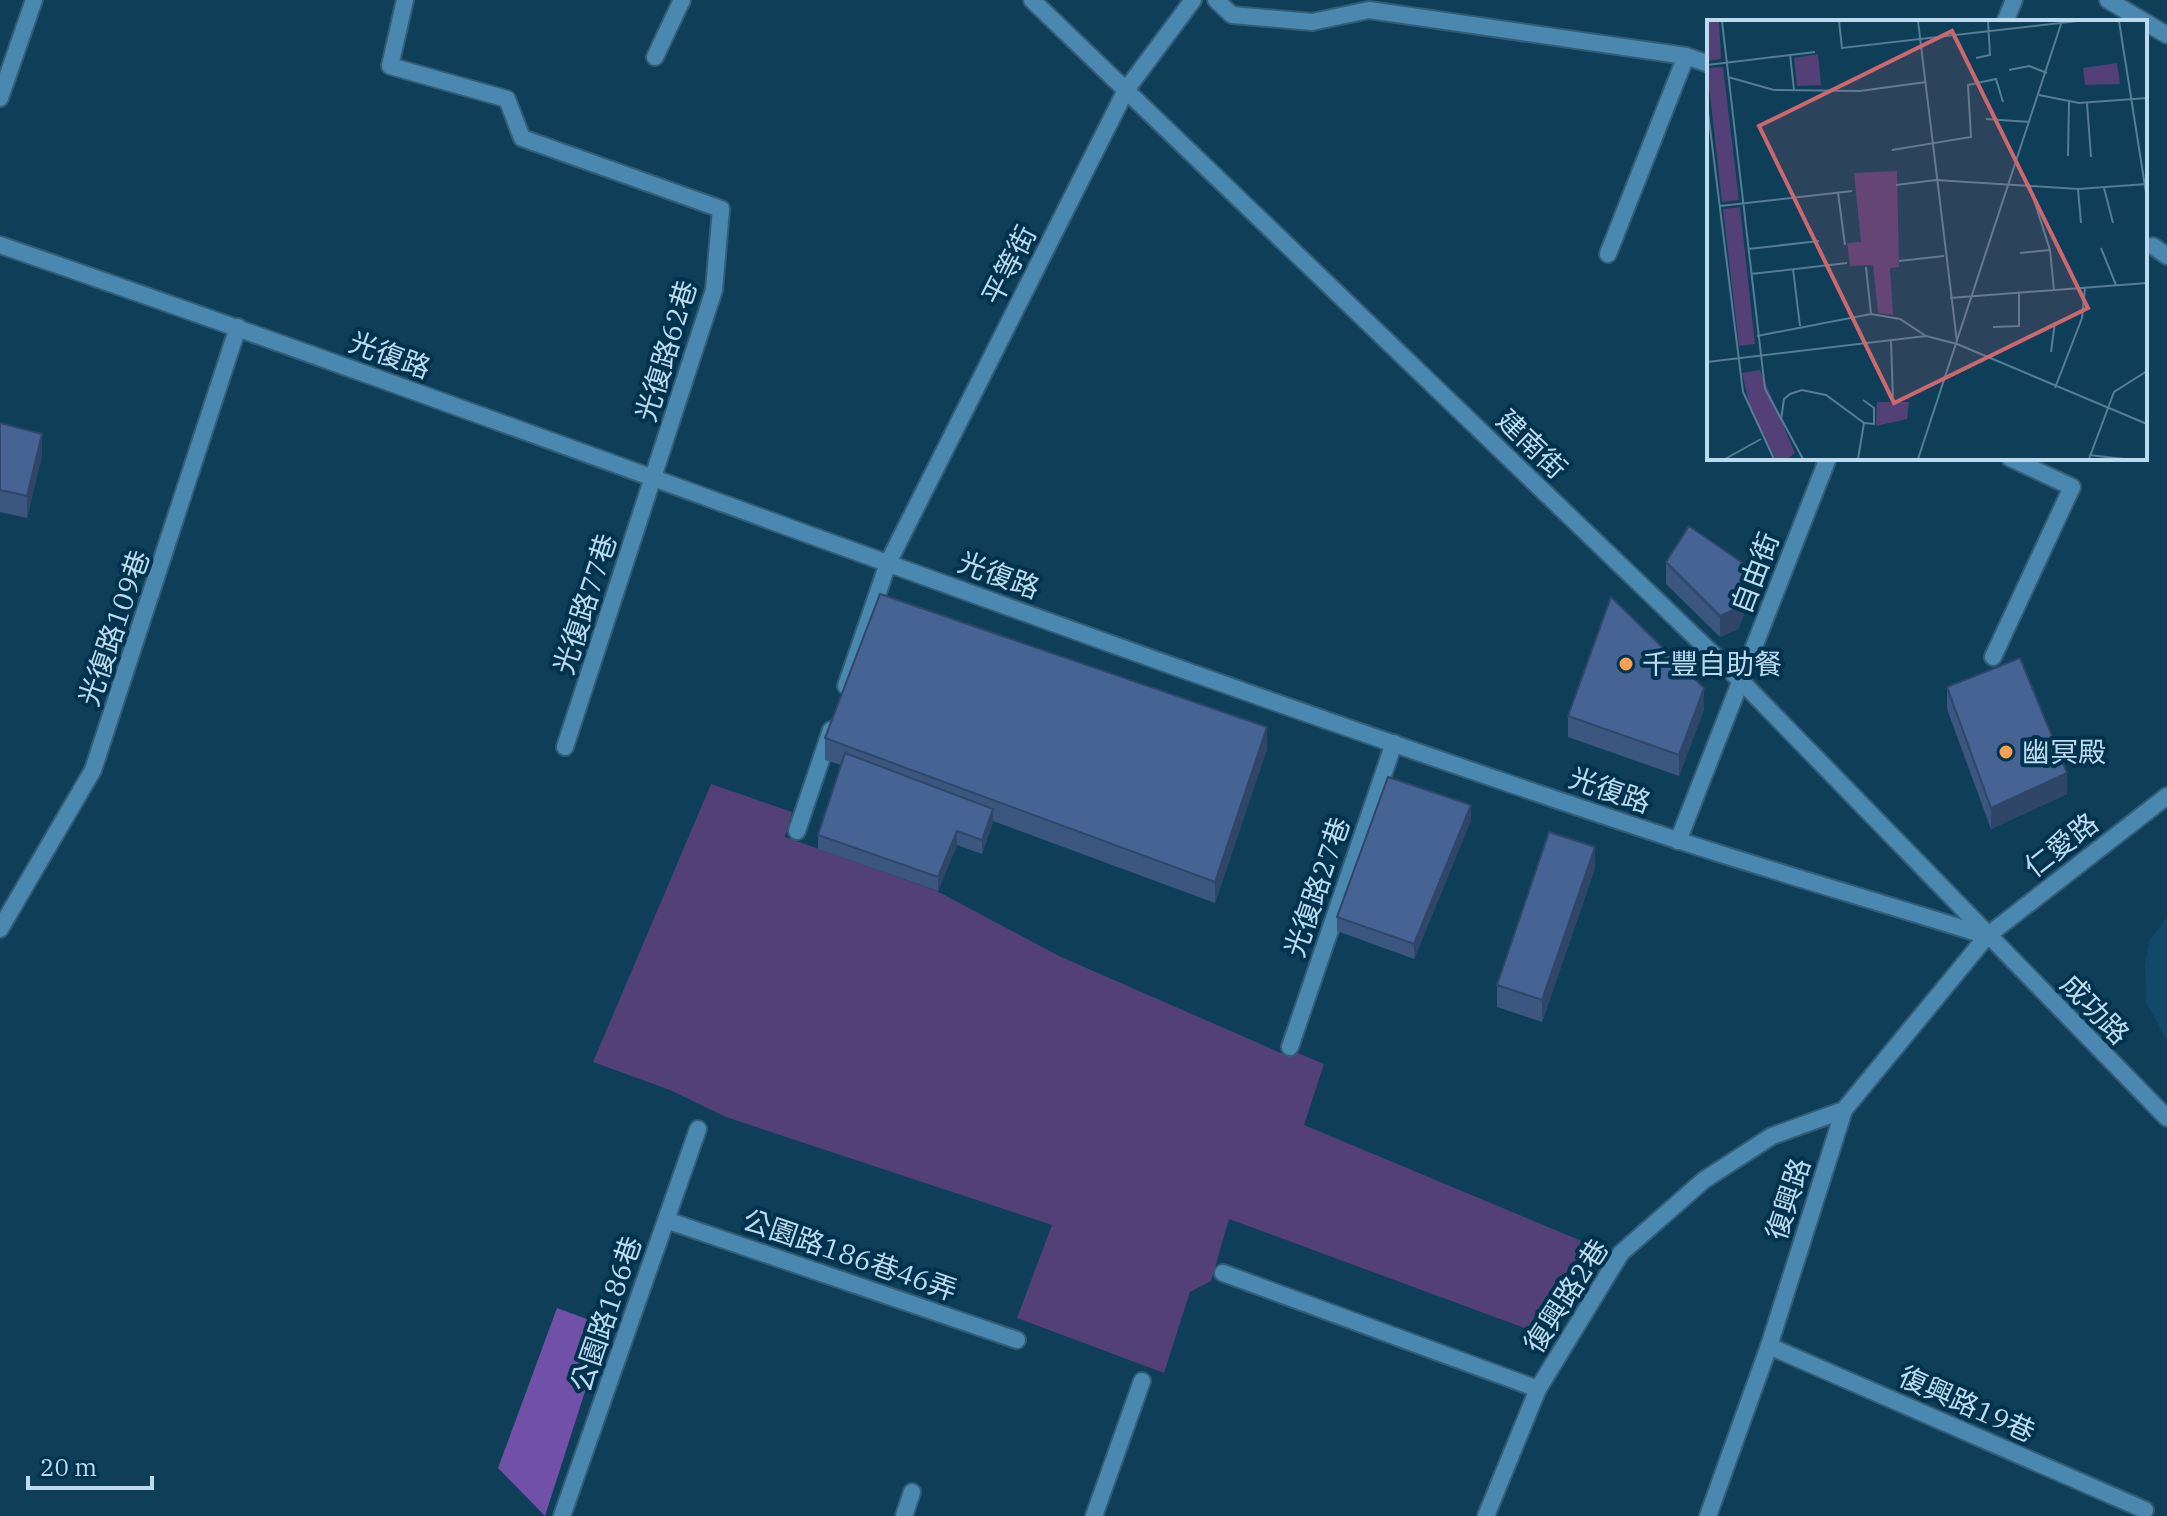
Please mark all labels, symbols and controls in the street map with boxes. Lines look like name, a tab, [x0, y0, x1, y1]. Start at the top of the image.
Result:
inset map	[1707, 20, 2147, 460]
street label: 平等街	[973, 219, 1044, 311]
street label: 光復路62巷	[627, 276, 704, 426]
street label: 光復路	[344, 323, 436, 386]
street label: 建南街	[1489, 401, 1575, 486]
street label: 自由街	[1722, 527, 1787, 619]
street label: 光復路77巷	[544, 529, 625, 679]
street label: 光復路	[953, 543, 1045, 606]
street label: 光復路109巷	[70, 545, 157, 711]
place label: 千豐自助餐	[1642, 645, 1782, 682]
marker: 千豐自助餐	[1617, 655, 1635, 673]
place label: 幽冥殿	[2022, 733, 2106, 770]
marker: 幽冥殿	[1997, 743, 2015, 761]
street label: 光復路	[1564, 758, 1656, 821]
street label: 仁愛路	[2016, 804, 2105, 885]
street label: 光復路27巷	[1275, 812, 1358, 962]
street label: 成功路	[2053, 966, 2138, 1052]
street label: 復興路	[1757, 1153, 1818, 1245]
street label: 公園路186巷46弄	[738, 1201, 962, 1308]
street label: 公園路186巷	[562, 1231, 649, 1397]
street label: 復興路2巷	[1515, 1232, 1616, 1360]
street label: 復興路19巷	[1893, 1357, 2041, 1450]
scale bar	[28, 1440, 152, 1490]
text: 20 m	[40, 1451, 97, 1483]

